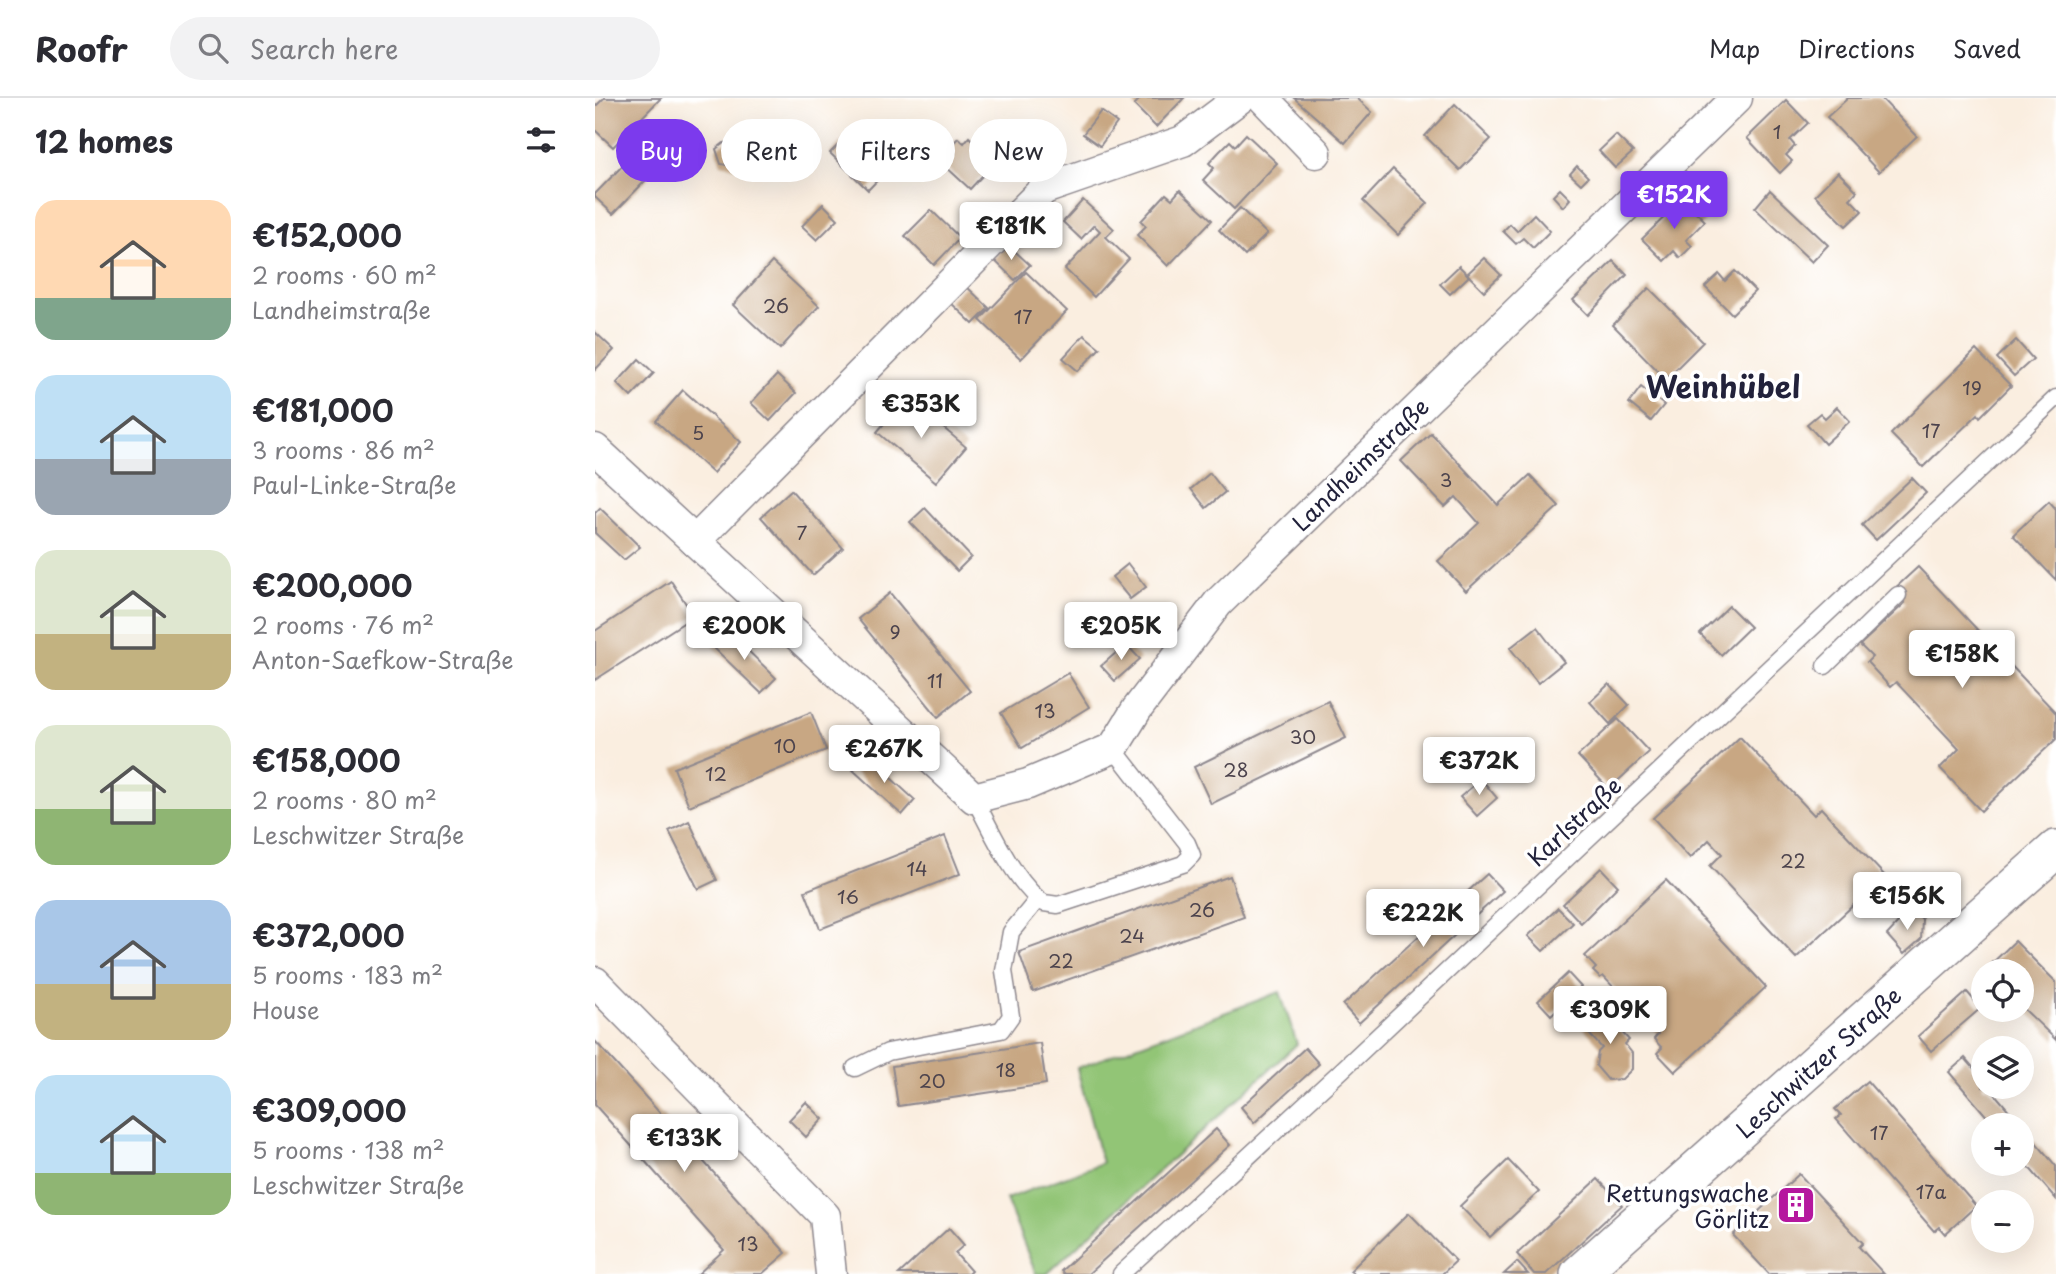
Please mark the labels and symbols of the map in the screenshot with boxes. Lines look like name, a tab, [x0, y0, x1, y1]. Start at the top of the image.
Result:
house number: 1	[1773, 117, 1781, 145]
pin: €152K	[1625, 172, 1723, 231]
pin: €181K	[962, 202, 1060, 262]
house number: 26	[763, 291, 789, 319]
house number: 17	[1014, 302, 1032, 330]
district label: Weinhübel	[1646, 363, 1800, 408]
house number: 19	[1962, 373, 1982, 401]
pin: €353K	[872, 380, 970, 440]
street label: Landheimstraße	[1284, 389, 1436, 539]
house number: 17	[1922, 416, 1940, 444]
house number: 5	[692, 418, 704, 446]
house number: 3	[1440, 465, 1452, 493]
house number: 7	[797, 518, 808, 546]
pin: €200K	[695, 602, 793, 662]
pin: €205K	[1072, 602, 1170, 662]
house number: 9	[889, 617, 901, 645]
pin: €158K	[1913, 630, 2011, 690]
house number: 11	[927, 666, 943, 694]
house number: 13	[1034, 696, 1056, 724]
house number: 30	[1290, 722, 1316, 750]
pin: €267K	[835, 726, 933, 785]
house number: 10	[774, 731, 796, 759]
pin: €372K	[1430, 738, 1528, 797]
house number: 28	[1223, 755, 1249, 783]
house number: 12	[705, 759, 727, 787]
street label: Karlstraße	[1519, 768, 1629, 874]
house number: 22	[1780, 846, 1806, 874]
house number: 14	[906, 854, 928, 882]
pin: €156K	[1858, 872, 1956, 932]
house number: 16	[837, 882, 859, 910]
pin: €222K	[1374, 890, 1472, 949]
house number: 26	[1189, 895, 1215, 923]
house number: 24	[1119, 921, 1145, 949]
house number: 22	[1048, 946, 1074, 974]
street label: Leschwitzer Straße	[1727, 978, 1909, 1146]
pin: €309K	[1561, 986, 1659, 1046]
house number: 18	[996, 1055, 1016, 1083]
house number: 20	[918, 1066, 946, 1094]
pin: €133K	[635, 1114, 733, 1174]
house number: 17	[1870, 1118, 1888, 1146]
place label: Rettungswache Görlitz	[1606, 1175, 1769, 1236]
house number: 17a	[1916, 1177, 1946, 1205]
building icon: Rettungswache Görlitz	[1775, 1184, 1817, 1226]
house number: 13	[737, 1229, 759, 1257]

